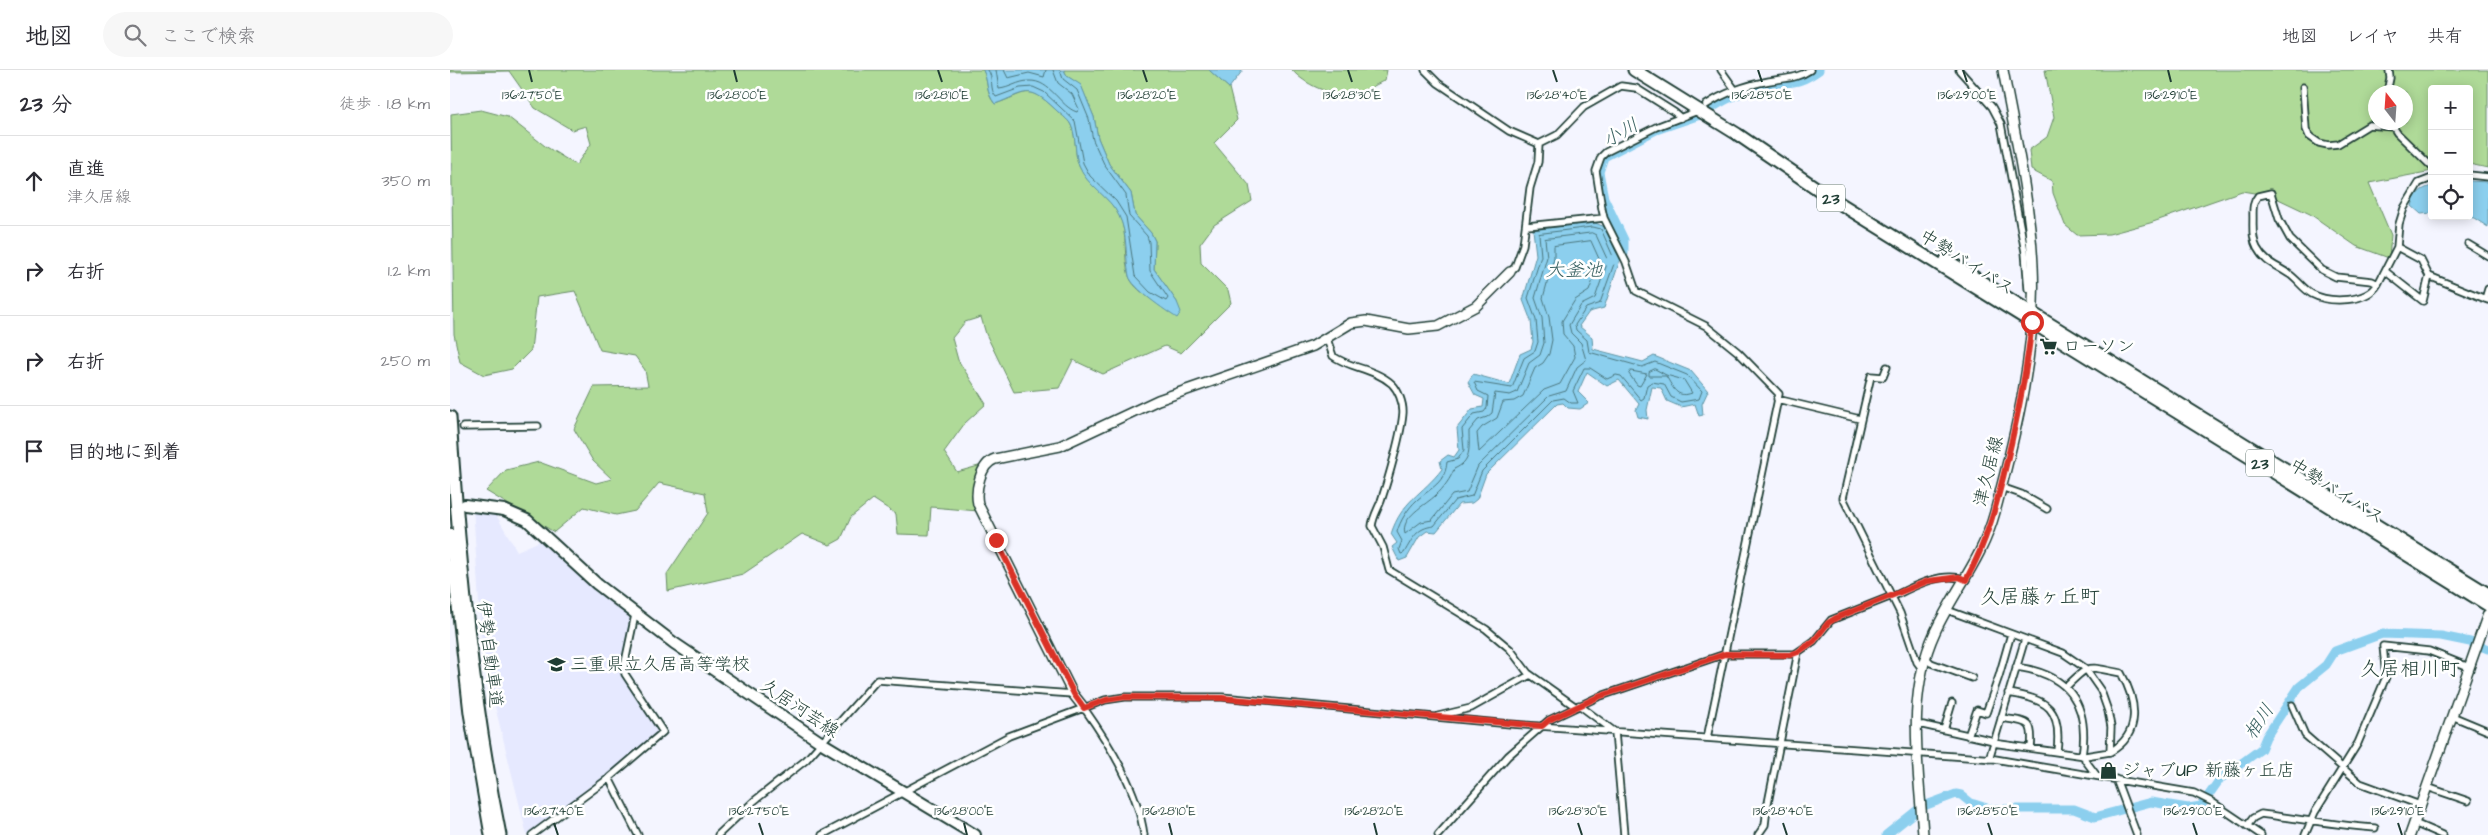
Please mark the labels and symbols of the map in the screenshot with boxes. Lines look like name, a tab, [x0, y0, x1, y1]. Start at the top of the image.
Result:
north arrow	[2368, 85, 2413, 130]
text: 136°27'50"E	[502, 87, 562, 104]
text: 136°28'00"E	[707, 87, 767, 104]
text: 136°28'10"E	[915, 87, 969, 104]
text: 136°28'20"E	[1118, 87, 1176, 104]
text: 136°28'30"E	[1323, 87, 1381, 104]
text: 136°28'40"E	[1527, 87, 1587, 104]
text: 136°28'50"E	[1732, 87, 1792, 104]
text: 136°29'00"E	[1938, 87, 1996, 104]
text: 136°29'10"E	[2145, 87, 2197, 104]
water label: 小川	[1598, 112, 1644, 154]
road number: 23	[1817, 185, 1845, 212]
street label: 中勢バイパス	[1914, 223, 2019, 302]
water label: 大釜池	[1545, 257, 1603, 284]
route start	[2021, 311, 2044, 334]
place label: ローソン	[2063, 334, 2135, 359]
supermarket icon: ローソン	[2039, 336, 2059, 356]
street label: 津久居線	[1968, 433, 2009, 509]
road number: 23	[2246, 449, 2274, 476]
street label: 中勢バイパス	[2284, 452, 2389, 531]
route end	[985, 529, 1008, 552]
district label: 久居藤ヶ丘町	[1980, 583, 2100, 611]
street label: 伊勢自動車道	[471, 599, 508, 709]
place label: 三重県立久居高等学校	[570, 652, 750, 677]
school or university icon: 三重県立久居高等学校	[546, 654, 566, 674]
district label: 久居相川町	[2360, 655, 2460, 683]
street label: 久居河芸線	[755, 673, 844, 744]
water label: 相川	[2237, 699, 2281, 745]
place label: ジャブUP 新藤ヶ丘店	[2122, 758, 2295, 783]
shop icon: ジャブUP 新藤ヶ丘店	[2098, 760, 2118, 780]
text: 136°27'40"E	[524, 803, 584, 820]
text: 136°27'50"E	[729, 803, 789, 820]
text: 136°28'00"E	[934, 803, 994, 820]
text: 136°28'10"E	[1142, 803, 1196, 820]
text: 136°28'20"E	[1345, 803, 1403, 820]
text: 136°28'30"E	[1549, 803, 1607, 820]
text: 136°28'40"E	[1753, 803, 1813, 820]
text: 136°28'50"E	[1958, 803, 2018, 820]
text: 136°29'00"E	[2164, 803, 2222, 820]
text: 136°29'10"E	[2372, 803, 2424, 820]

